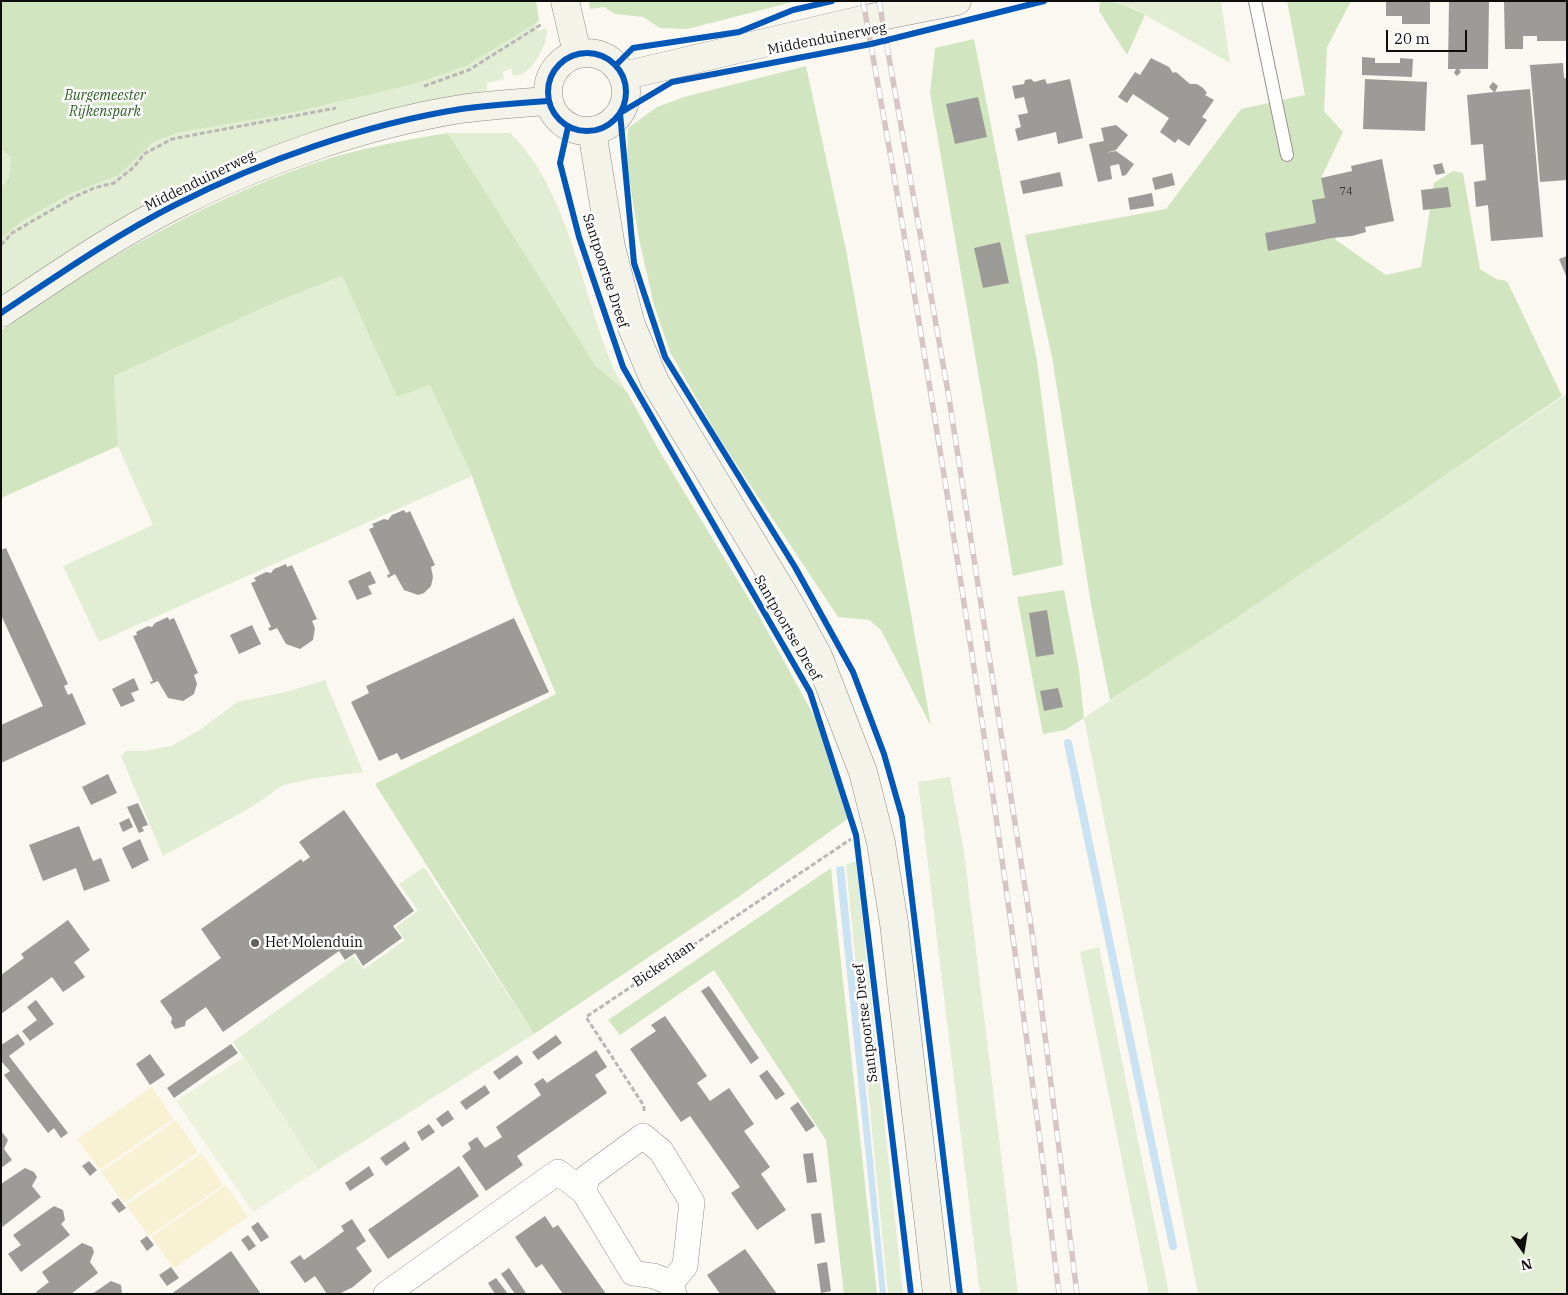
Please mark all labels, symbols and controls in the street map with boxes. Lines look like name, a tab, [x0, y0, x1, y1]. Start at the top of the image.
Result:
street label: Middenduinerweg	[766, 19, 888, 59]
scale bar	[1388, 20, 1469, 52]
text: 20 m	[1394, 29, 1430, 48]
park label: Burgemeester Rijkenspark	[64, 88, 146, 120]
street label: Middenduinerweg	[142, 147, 258, 215]
house number: 74	[1339, 185, 1353, 199]
street label: Santpoortse Dreef	[579, 212, 631, 330]
street label: Santpoortse Dreef	[750, 572, 824, 684]
place label: Het Molenduin	[265, 935, 363, 951]
marker: Het Molenduin	[249, 937, 261, 949]
street label: Bickerlaan	[630, 937, 698, 991]
street label: Santpoortse Dreef	[850, 963, 882, 1083]
north arrow	[1498, 1225, 1548, 1275]
text: N	[1519, 1255, 1534, 1275]

